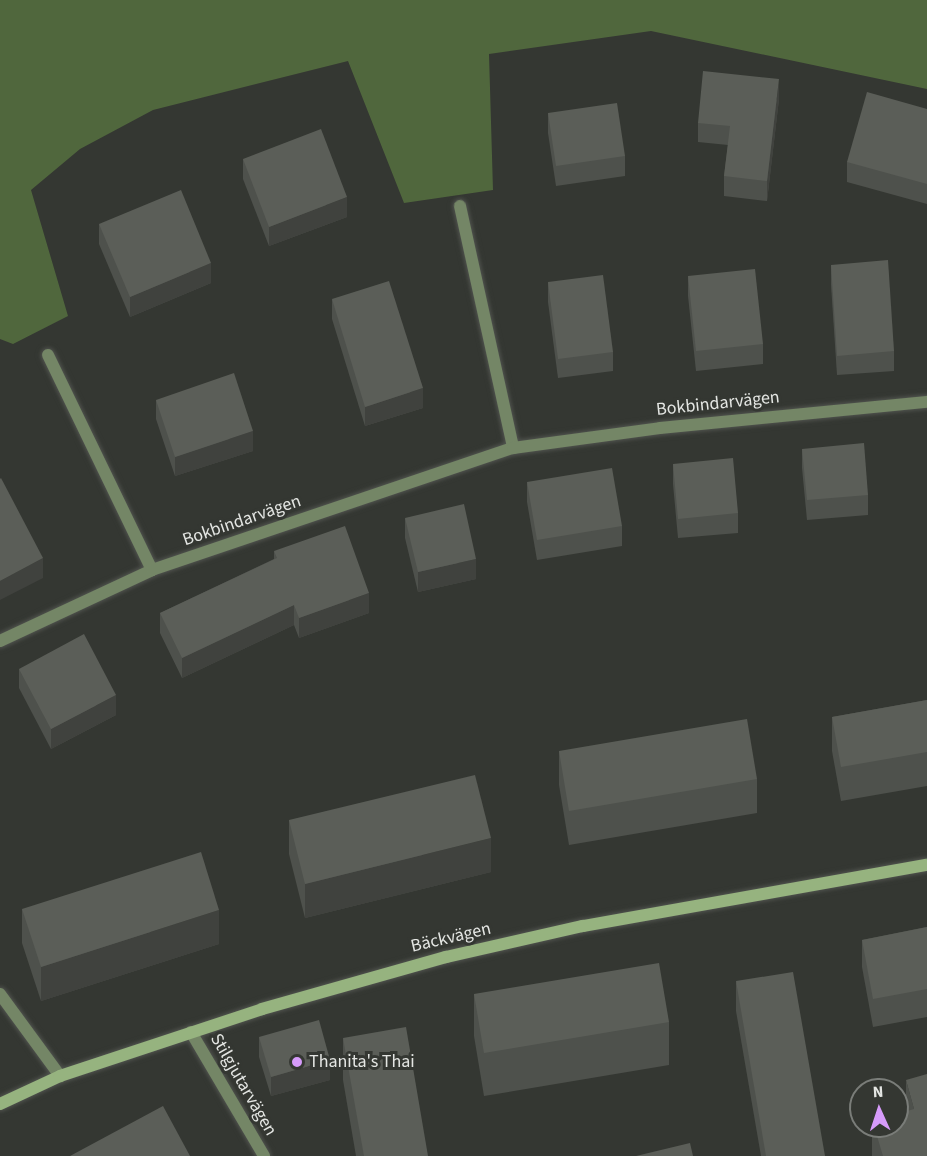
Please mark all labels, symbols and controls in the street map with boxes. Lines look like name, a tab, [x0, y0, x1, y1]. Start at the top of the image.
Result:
street label: Bokbindarvägen	[655, 387, 781, 421]
street label: Bokbindarvägen	[180, 491, 304, 551]
street label: Bäckvägen	[409, 918, 493, 958]
street label: Stilgjutarvägen	[205, 1030, 281, 1140]
place label: Thanita's Thai	[309, 1051, 415, 1073]
marker: Thanita's Thai	[290, 1055, 304, 1069]
north arrow	[849, 1078, 909, 1138]
text: N	[872, 1081, 884, 1103]

